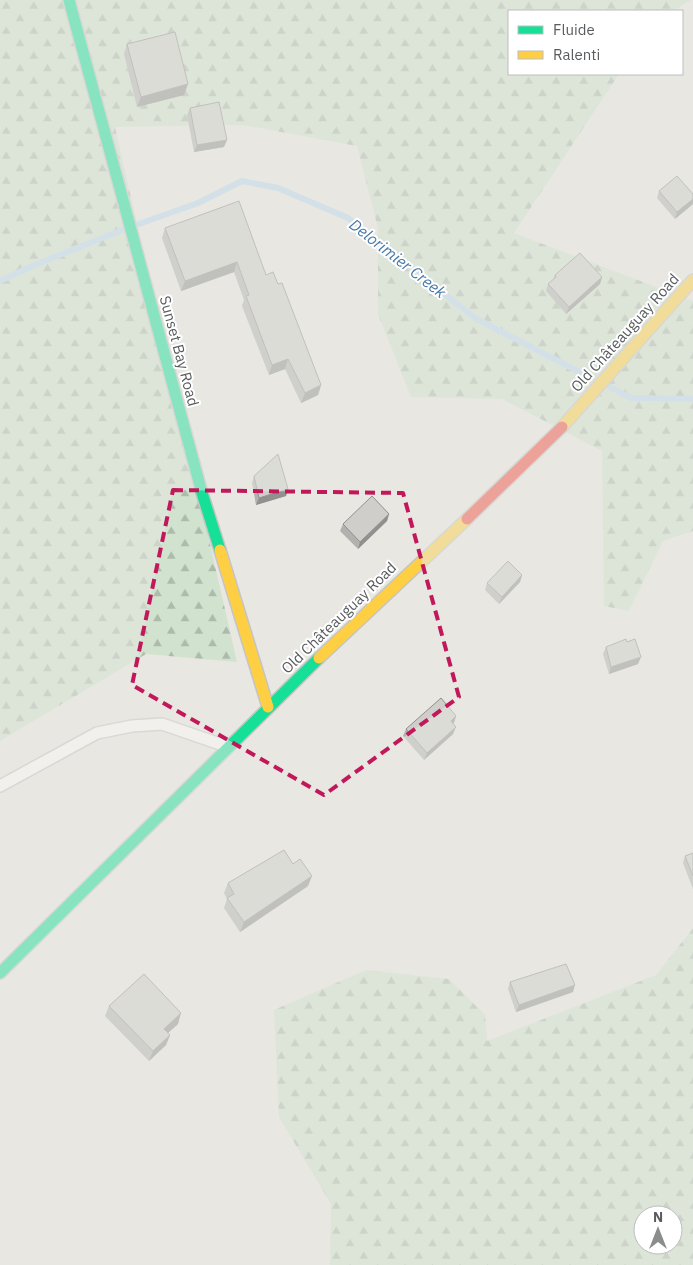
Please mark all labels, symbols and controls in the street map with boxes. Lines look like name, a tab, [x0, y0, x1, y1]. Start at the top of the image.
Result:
legend	[508, 10, 683, 75]
text: Fluide	[553, 20, 595, 39]
text: Ralenti	[553, 45, 600, 64]
water label: Delorimier Creek	[346, 214, 451, 302]
street label: Old Châteauguay Road	[567, 270, 683, 396]
street label: Sunset Bay Road	[156, 294, 203, 408]
street label: Old Châteauguay Road	[277, 558, 400, 677]
north arrow	[633, 1205, 683, 1255]
text: N	[653, 1208, 663, 1226]

